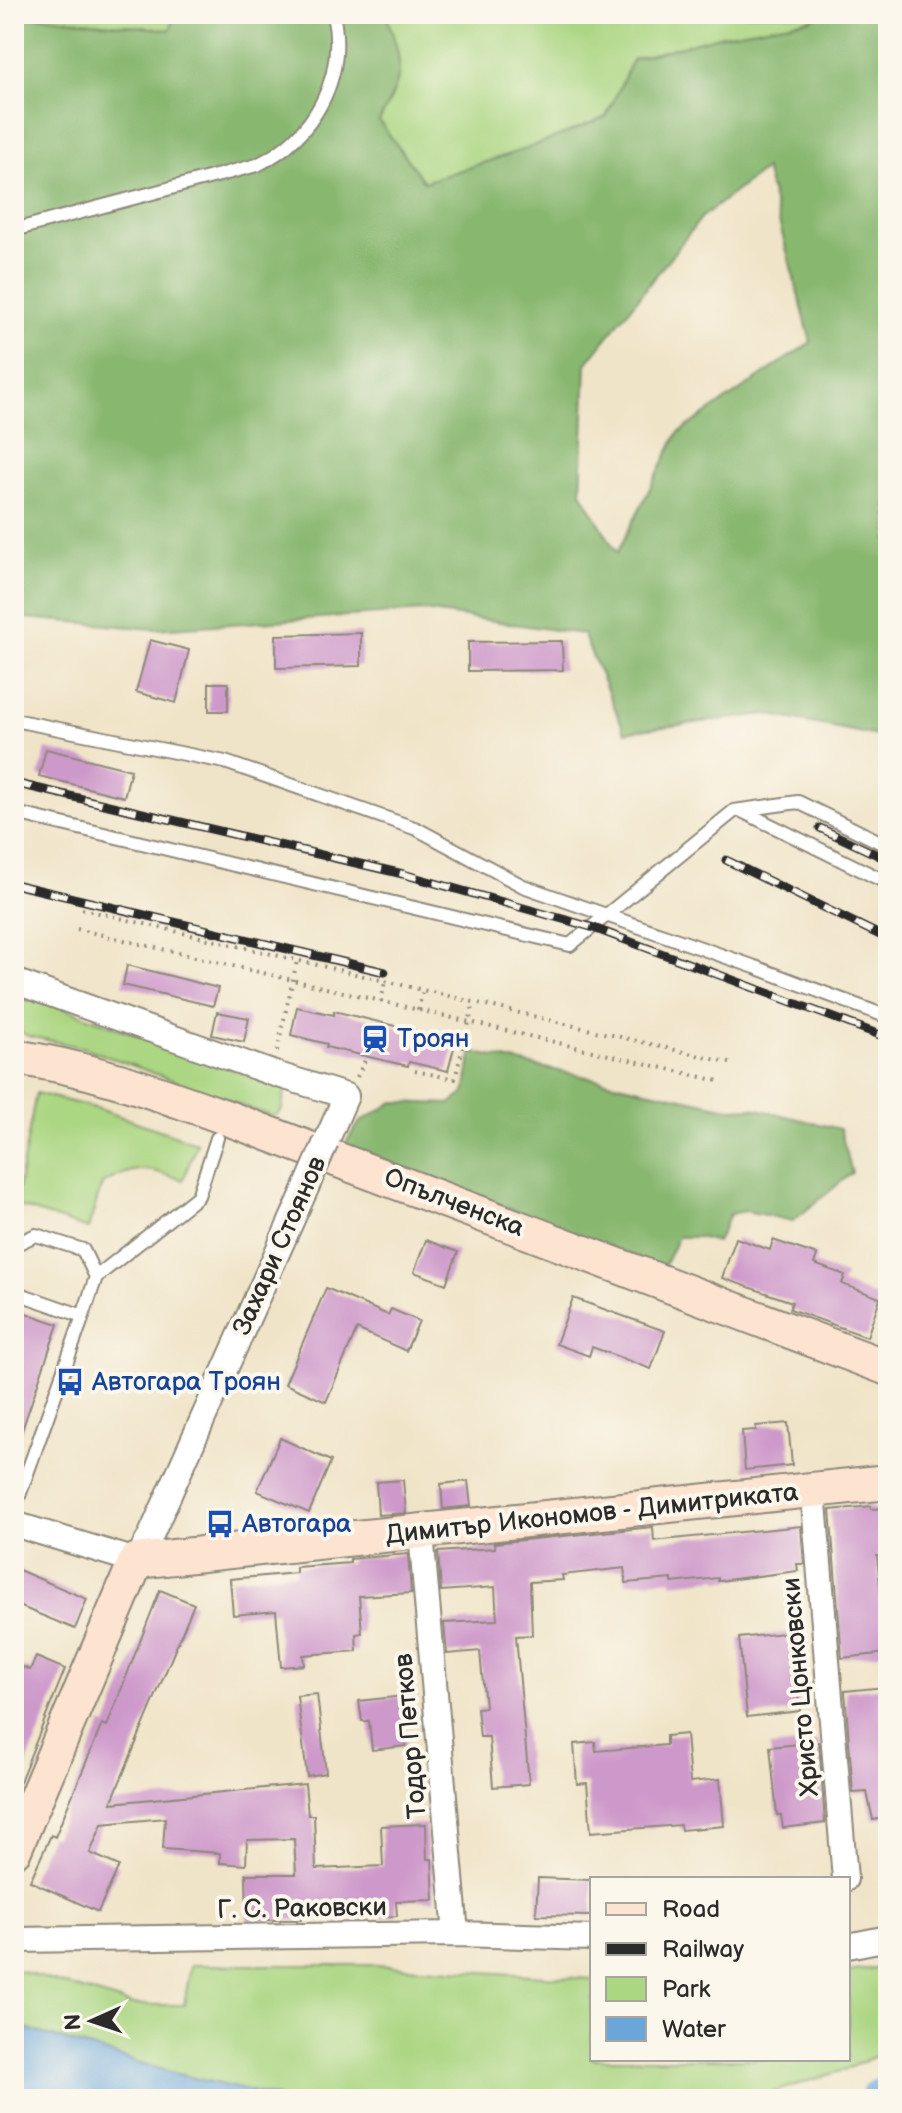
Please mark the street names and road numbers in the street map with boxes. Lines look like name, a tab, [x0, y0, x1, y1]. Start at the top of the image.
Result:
street label: Захари Стоянов	[227, 1151, 334, 1340]
street label: Опълченска	[380, 1162, 528, 1244]
street label: Димитър Икономов - Димитриката	[384, 1477, 800, 1551]
street label: Христо Цонковски	[776, 1576, 826, 1798]
street label: Тодор Петков	[388, 1652, 434, 1820]
street label: Г. С. Раковски	[217, 1892, 387, 1926]

